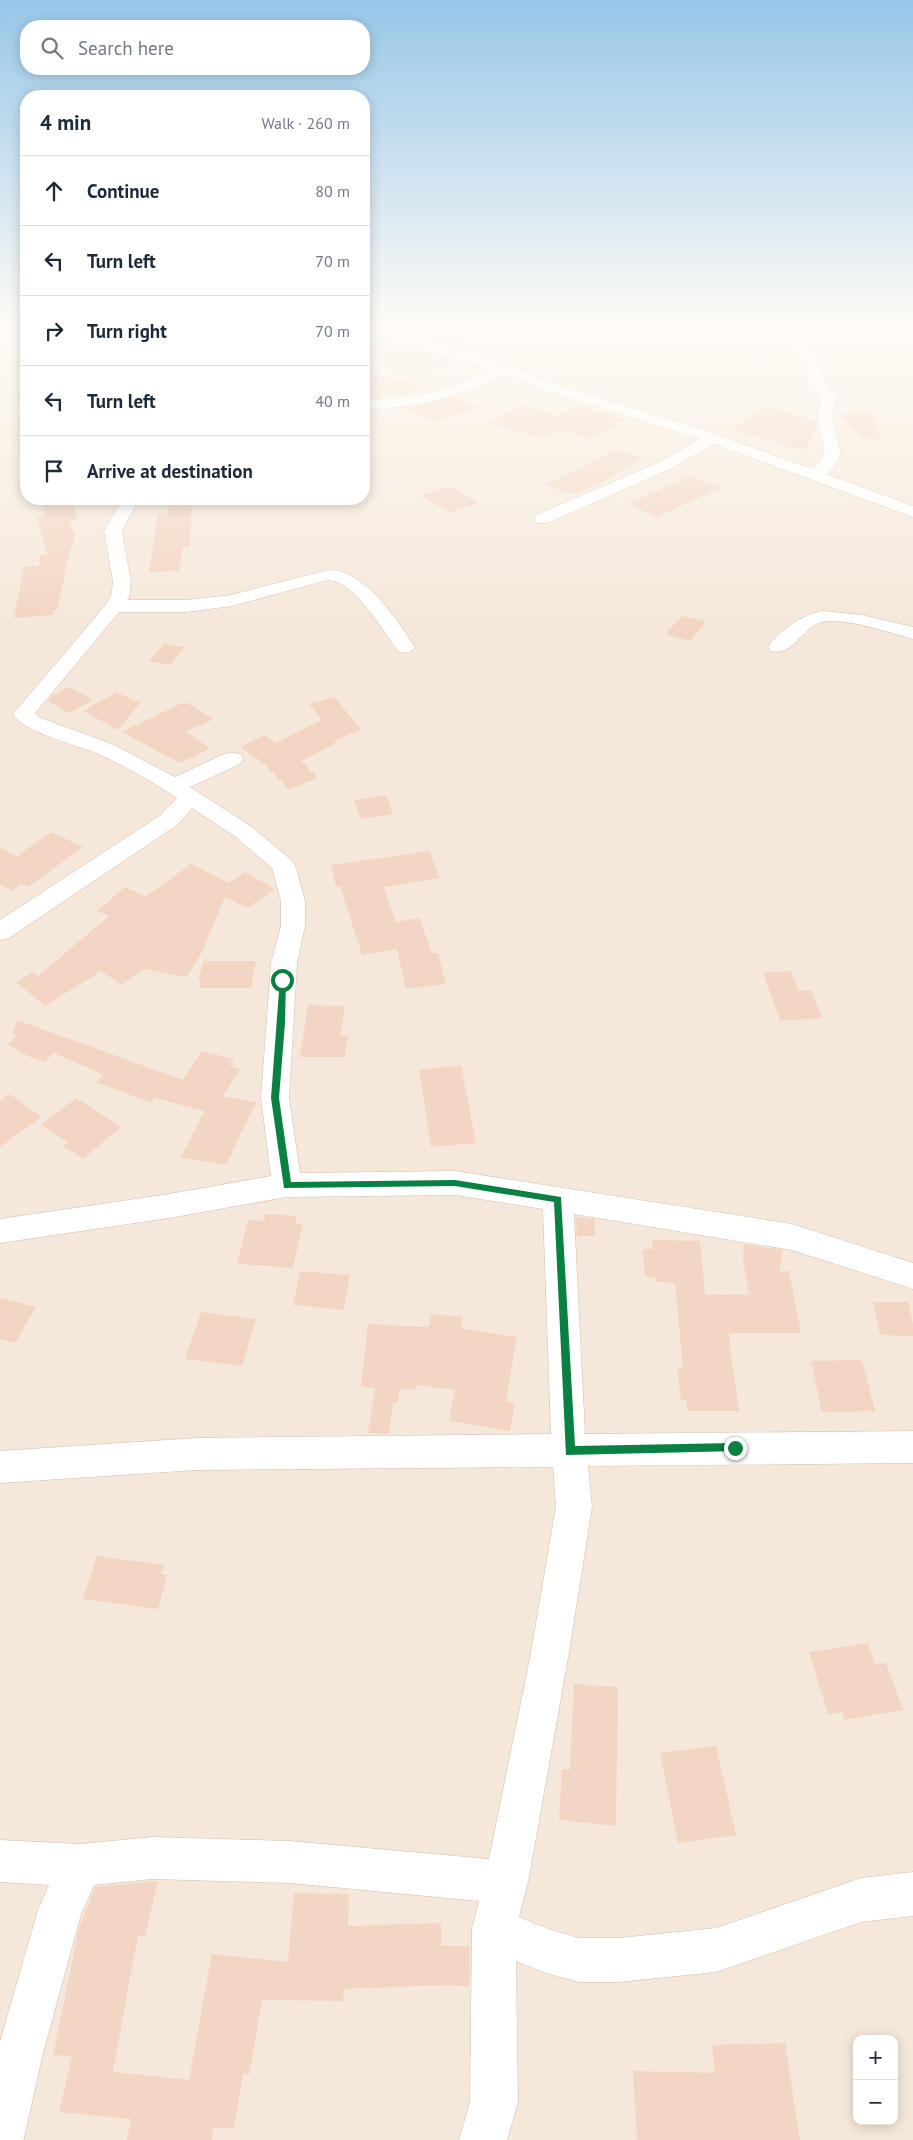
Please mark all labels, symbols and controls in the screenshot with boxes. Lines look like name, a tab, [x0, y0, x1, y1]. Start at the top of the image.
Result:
search box	[20, 20, 370, 75]
icon: search	[38, 34, 66, 62]
text: Search here	[78, 36, 174, 60]
text: 4 min	[40, 109, 91, 136]
text: Walk · 260 m	[261, 113, 350, 133]
icon: ahead	[40, 177, 68, 205]
text: Continue	[87, 179, 159, 203]
text: 80 m	[315, 181, 350, 201]
icon: left	[40, 247, 68, 275]
text: Turn left	[87, 249, 156, 273]
text: 70 m	[315, 251, 350, 271]
icon: right	[40, 317, 68, 345]
text: Turn right	[87, 319, 167, 343]
text: 70 m	[315, 321, 350, 341]
icon: left	[40, 387, 68, 415]
text: Turn left	[87, 389, 156, 413]
text: 40 m	[315, 391, 350, 411]
icon: arrive	[40, 457, 68, 485]
text: Arrive at destination	[87, 459, 253, 483]
route start	[271, 969, 294, 992]
route end	[724, 1437, 747, 1460]
map controls	[853, 2035, 898, 2125]
button: +	[853, 2035, 898, 2080]
button: −	[853, 2080, 898, 2125]

